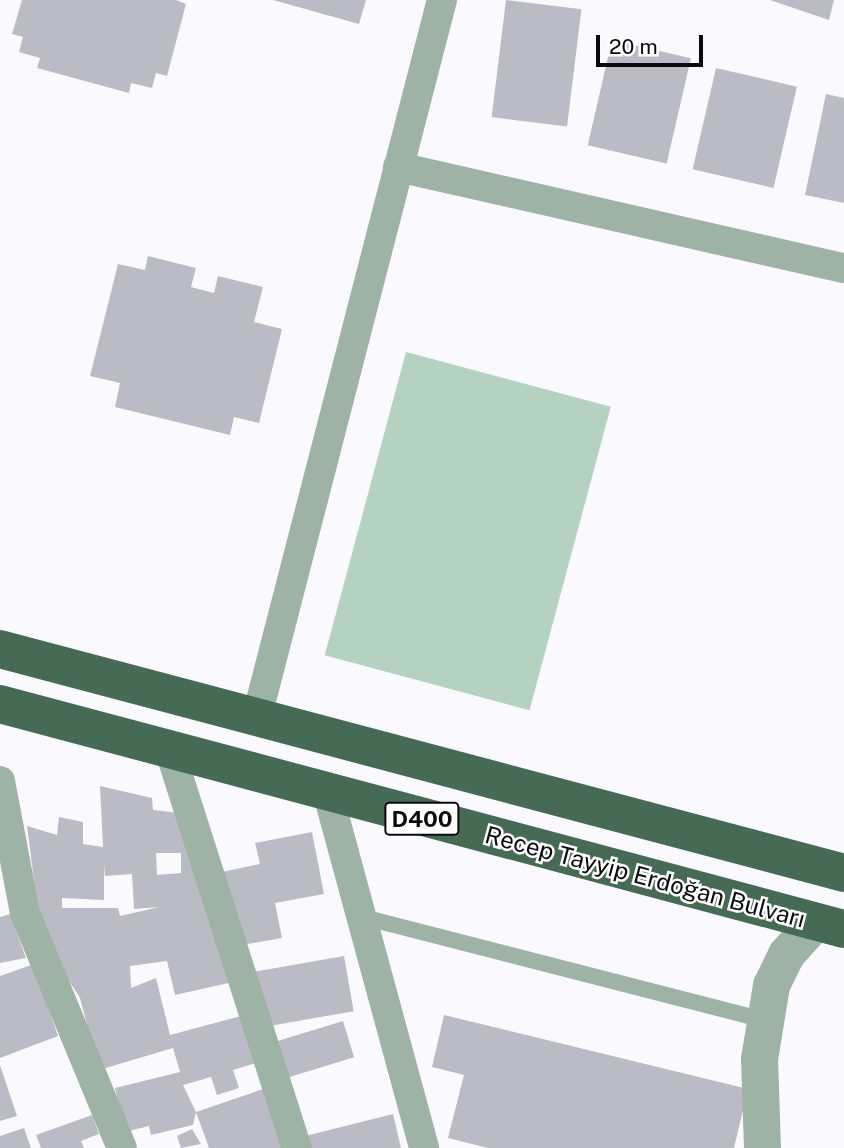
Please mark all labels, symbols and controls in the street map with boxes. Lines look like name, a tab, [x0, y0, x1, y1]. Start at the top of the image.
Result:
scale bar	[599, 21, 706, 65]
text: 20 m	[609, 34, 658, 59]
road number: D400	[384, 800, 460, 838]
street label: Recep Tayyip Erdoğan Bulvarı	[482, 820, 808, 934]

